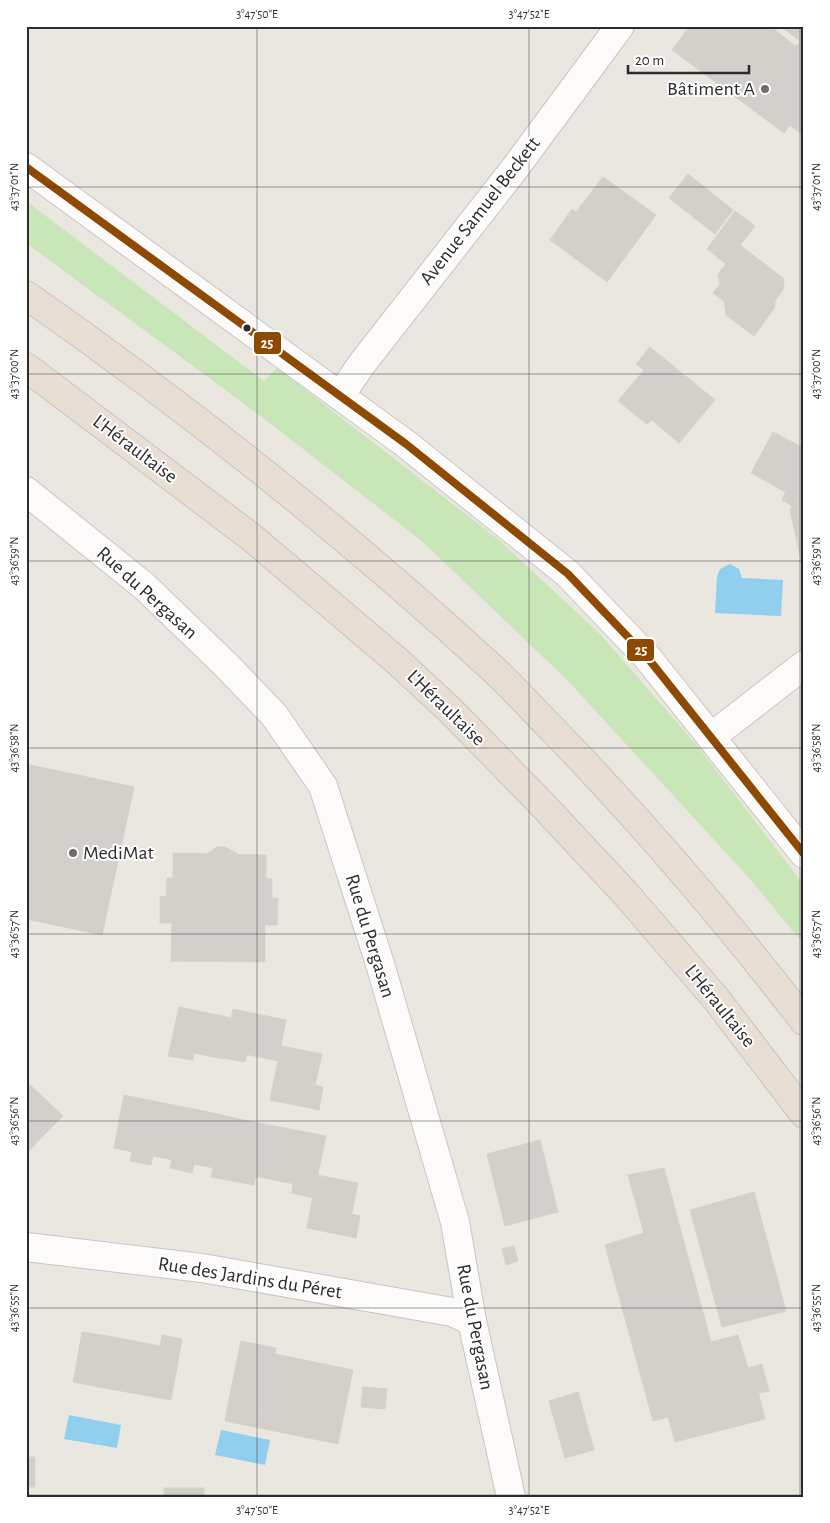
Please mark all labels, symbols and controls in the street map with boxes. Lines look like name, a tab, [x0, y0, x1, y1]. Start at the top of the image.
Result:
text: 3°47'50"E	[236, 8, 278, 20]
text: 3°47'52"E	[509, 8, 550, 20]
scale bar	[628, 42, 749, 74]
text: 20 m	[635, 53, 664, 68]
place label: Bâtiment A	[667, 79, 755, 99]
marker: Bâtiment A	[759, 83, 771, 95]
street label: Avenue Samuel Beckett	[416, 133, 544, 289]
text: 43°37'01"N	[8, 163, 20, 211]
text: 43°37'01"N	[810, 163, 822, 211]
unlabelled marker	[242, 323, 252, 333]
line badge: 25	[253, 331, 282, 355]
text: 25	[261, 337, 273, 351]
text: 43°37'00"N	[8, 349, 20, 399]
text: 43°37'00"N	[810, 349, 822, 399]
street label: L'Héraultaise	[89, 411, 181, 487]
text: 43°36'59"N	[8, 536, 20, 586]
text: 43°36'59"N	[810, 536, 822, 586]
street label: Rue du Pergasan	[93, 543, 201, 643]
line badge: 25	[626, 638, 655, 662]
text: 25	[635, 644, 647, 658]
street label: L'Héraultaise	[403, 666, 489, 750]
text: 43°36'58"N	[8, 723, 20, 773]
text: 43°36'58"N	[810, 723, 822, 773]
place label: MediMat	[83, 843, 155, 863]
marker: MediMat	[67, 847, 79, 859]
street label: Rue du Pergasan	[342, 872, 398, 1000]
text: 43°36'57"N	[8, 910, 20, 958]
text: 43°36'57"N	[810, 910, 822, 958]
street label: L'Héraultaise	[681, 961, 759, 1051]
text: 43°36'56"N	[8, 1096, 20, 1146]
text: 43°36'56"N	[810, 1096, 822, 1146]
street label: Rue des Jardins du Péret	[157, 1254, 344, 1303]
street label: Rue du Pergasan	[453, 1262, 497, 1392]
text: 43°36'55"N	[8, 1284, 20, 1332]
text: 43°36'55"N	[810, 1284, 822, 1332]
text: 3°47'50"E	[236, 1504, 278, 1516]
text: 3°47'52"E	[509, 1504, 550, 1516]

